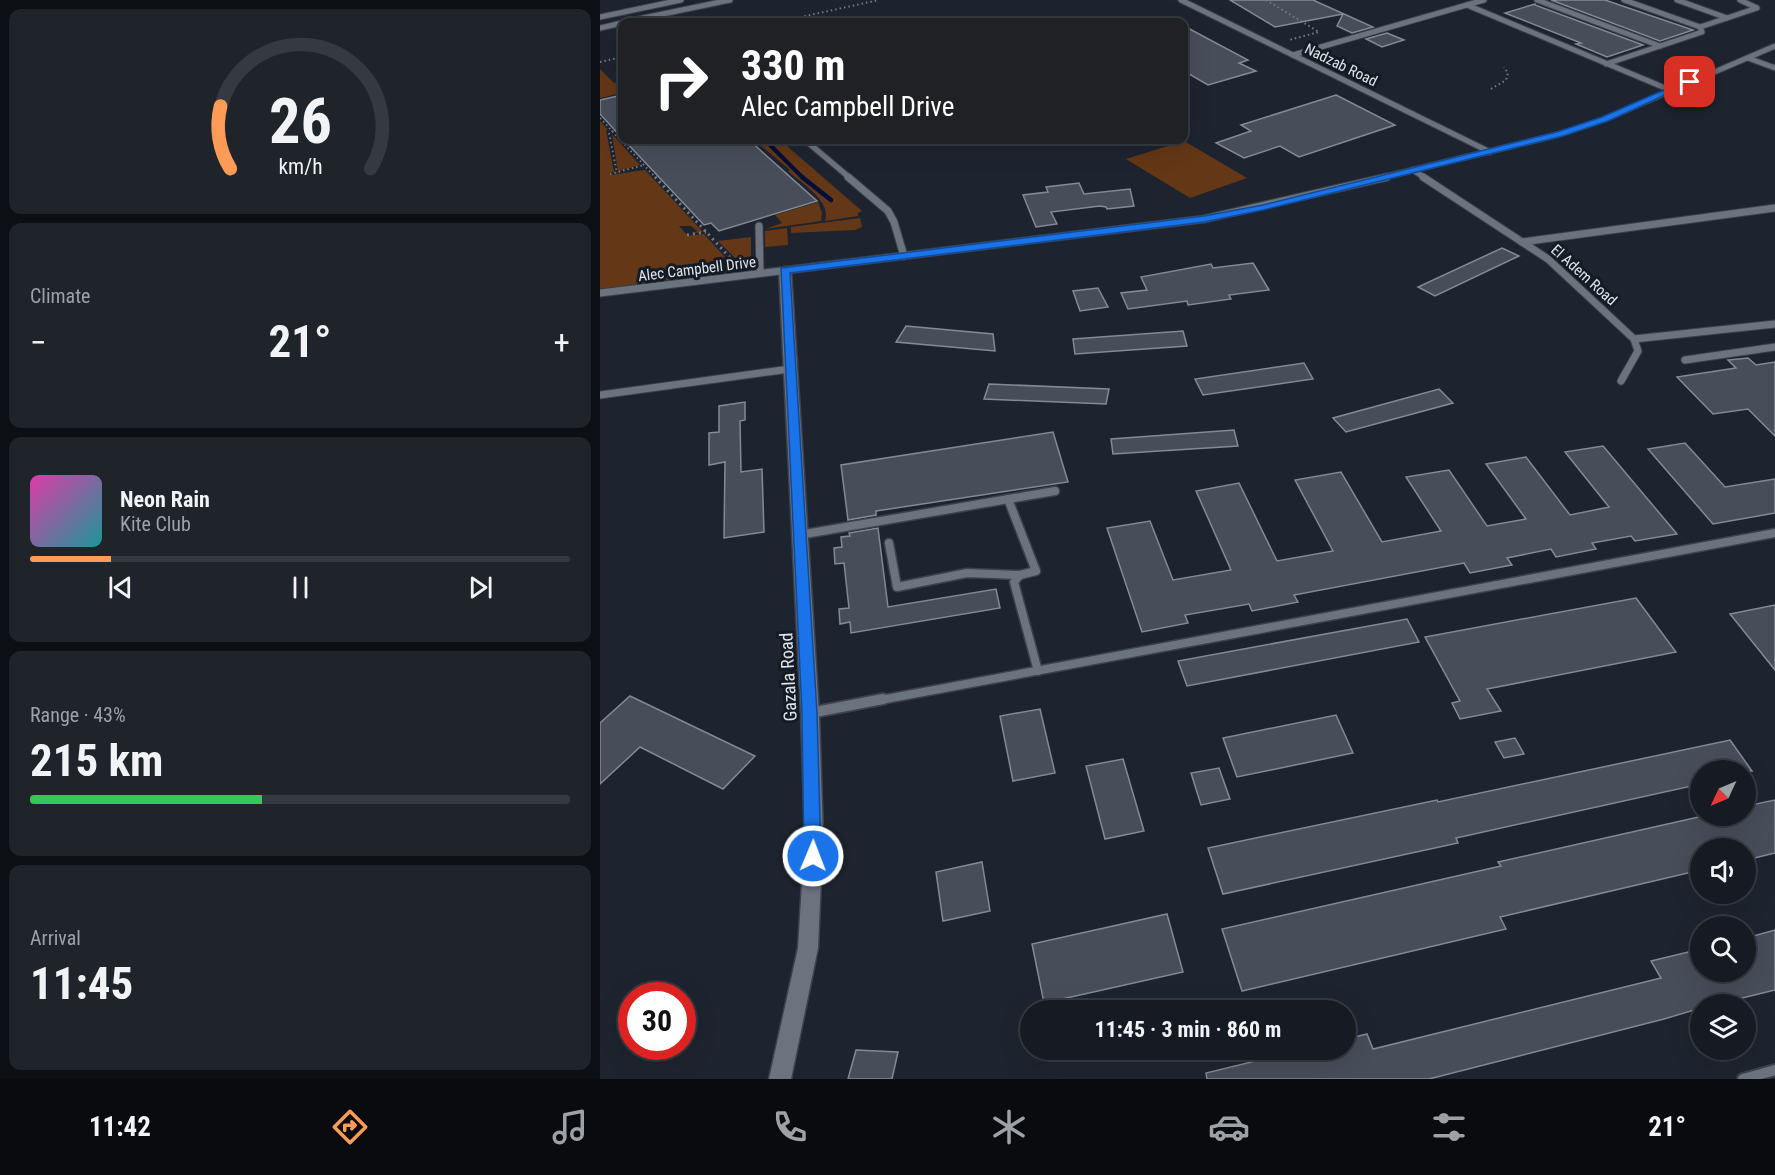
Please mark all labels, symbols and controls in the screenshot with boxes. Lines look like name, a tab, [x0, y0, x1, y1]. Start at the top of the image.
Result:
street label: Nadzab Road	[1302, 40, 1380, 90]
text: 330 m	[741, 41, 846, 90]
icon: right	[642, 42, 720, 120]
pin	[1664, 56, 1715, 107]
icon: arrive	[1673, 65, 1706, 98]
text: 26	[268, 85, 332, 158]
text: Alec Campbell Drive	[741, 91, 954, 123]
text: km/h	[278, 154, 322, 179]
street label: El Adem Road	[1547, 241, 1621, 309]
street label: Alec Campbell Drive	[637, 253, 757, 285]
text: Climate	[30, 284, 90, 308]
text: 21°	[269, 315, 332, 368]
text: −	[30, 323, 47, 362]
text: +	[554, 323, 570, 362]
text: Neon Rain	[120, 487, 210, 512]
text: Kite Club	[120, 512, 191, 536]
icon: previous	[104, 571, 137, 604]
icon: pause	[284, 571, 317, 604]
icon: next	[464, 571, 497, 604]
street label: Gazala Road	[775, 632, 801, 722]
text: Range · 43%	[30, 703, 126, 727]
text: 215 km	[30, 734, 163, 787]
north arrow	[1690, 760, 1756, 826]
map controls	[1690, 760, 1756, 1060]
position arrow	[781, 824, 845, 888]
button: sound	[1690, 838, 1756, 904]
button: search	[1690, 916, 1756, 982]
text: Arrival	[30, 926, 81, 950]
text: 11:45	[30, 957, 133, 1010]
speed limit sign: 30	[618, 982, 696, 1060]
button: layers	[1690, 994, 1756, 1060]
text: 11:45 · 3 min · 860 m	[1095, 1017, 1281, 1042]
icon: directions	[329, 1106, 371, 1148]
icon: music	[549, 1106, 591, 1148]
icon: phone	[769, 1106, 811, 1148]
icon: climate	[988, 1106, 1030, 1148]
icon: car	[1208, 1106, 1250, 1148]
icon: filters	[1428, 1106, 1470, 1148]
text: 11:42	[89, 1111, 151, 1143]
text: 21°	[1648, 1111, 1686, 1143]

